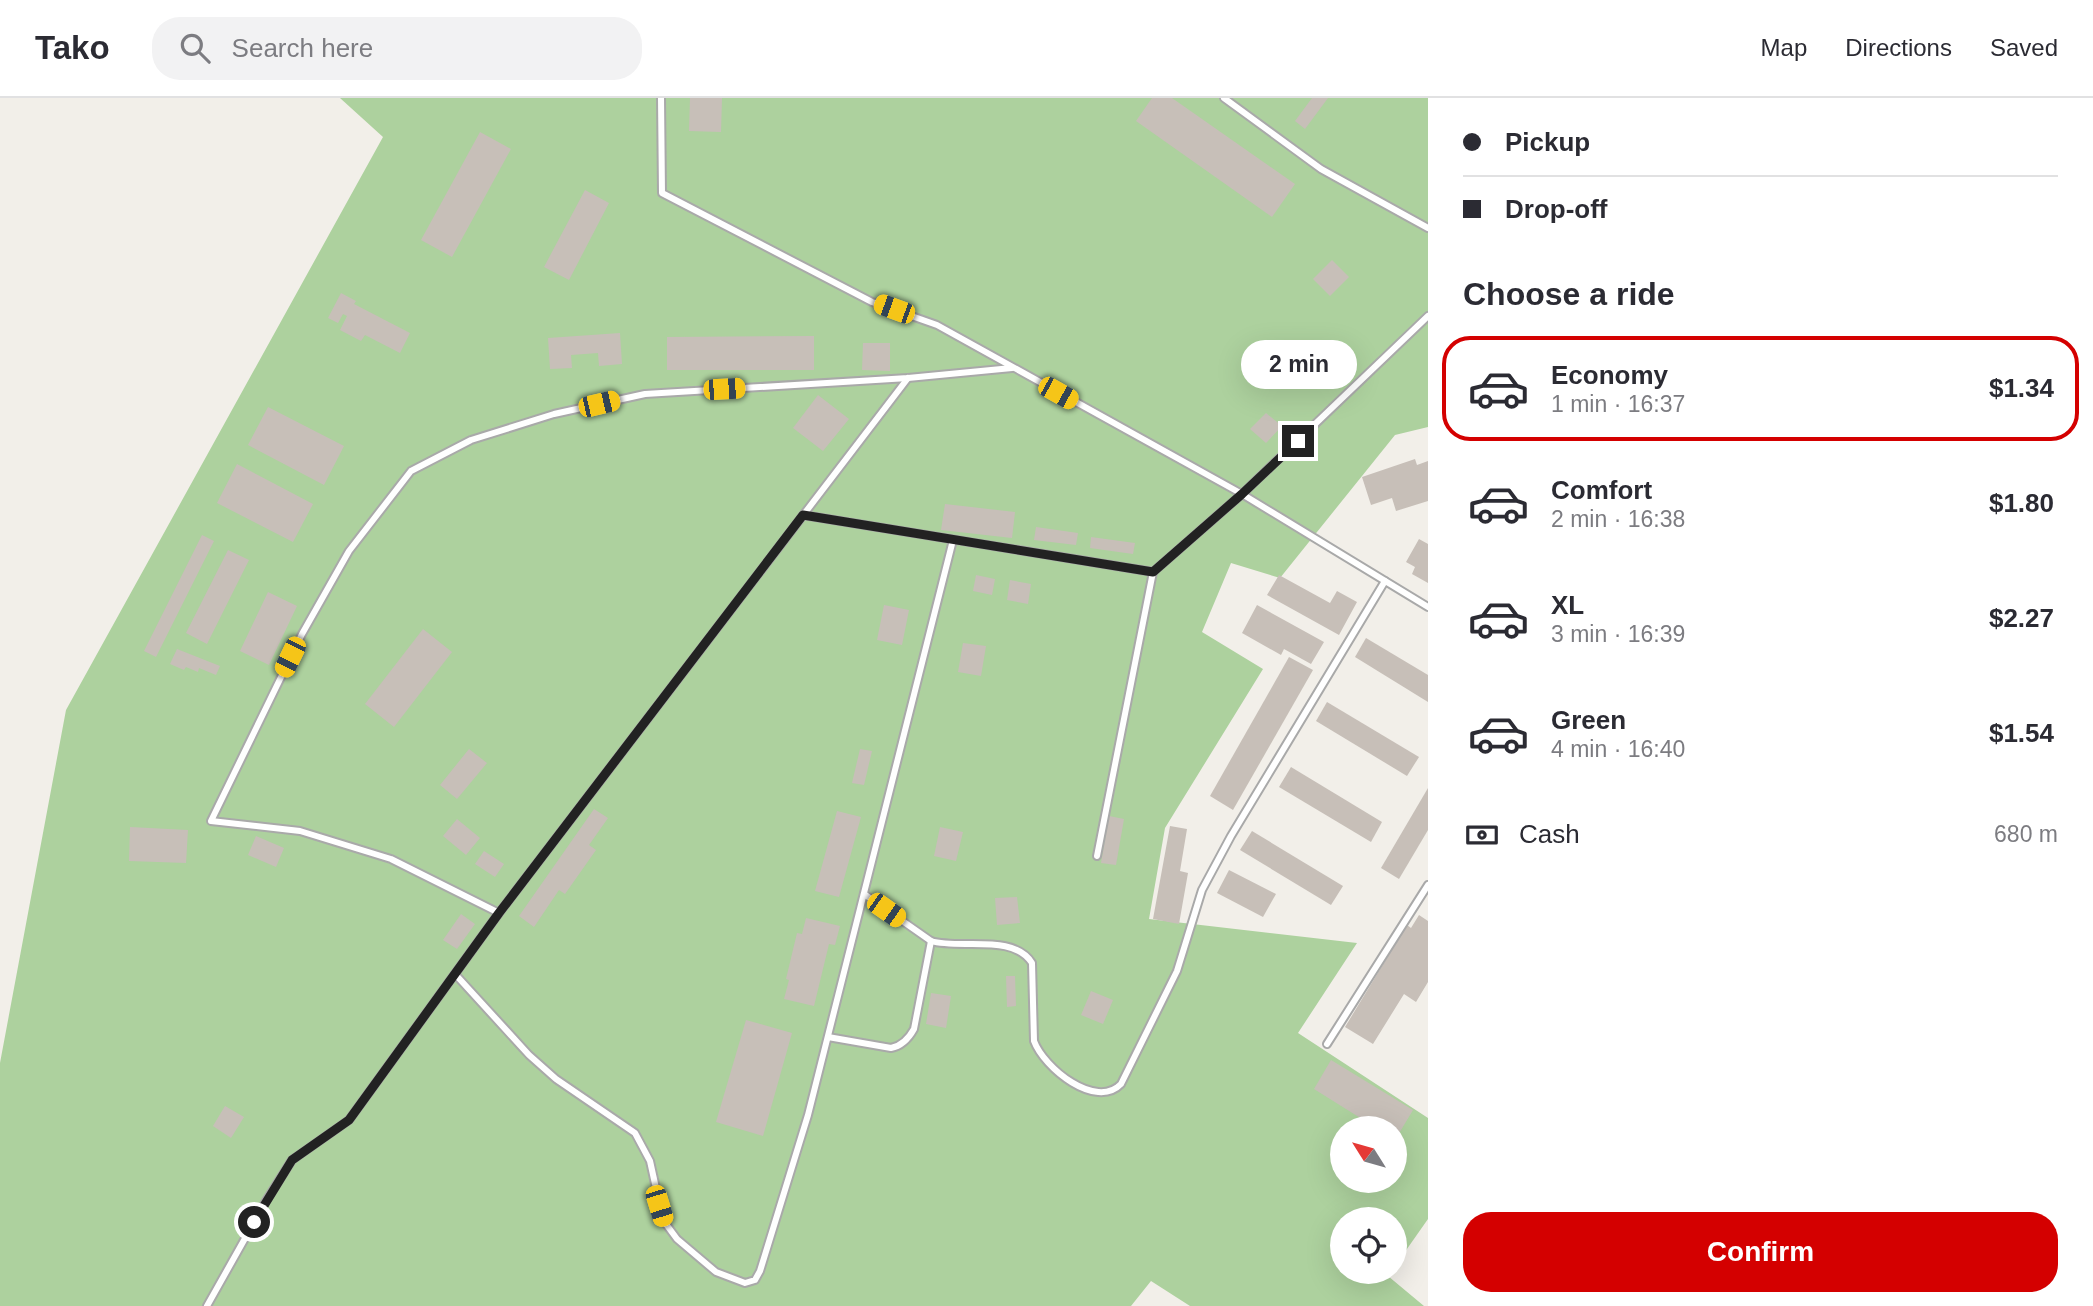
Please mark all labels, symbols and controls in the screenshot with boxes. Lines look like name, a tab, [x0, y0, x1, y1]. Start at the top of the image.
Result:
search box	[152, 17, 642, 80]
text: Tako	[35, 29, 110, 66]
icon: search	[176, 29, 214, 67]
text: Search here	[232, 33, 373, 63]
text: Map	[1761, 34, 1807, 61]
text: Directions	[1845, 34, 1952, 61]
text: Saved	[1990, 34, 2058, 61]
text: Pickup	[1505, 127, 1590, 157]
text: Drop-off	[1505, 194, 1608, 224]
text: Choose a ride	[1463, 276, 1675, 312]
car	[871, 292, 918, 326]
callout: 2 min	[1240, 340, 1356, 388]
text: 2 min	[1269, 351, 1329, 377]
icon: car	[1467, 357, 1530, 420]
text: Economy	[1551, 360, 1668, 390]
text: $1.34	[1989, 373, 2054, 403]
car	[1035, 374, 1082, 412]
car	[703, 377, 746, 401]
car	[577, 389, 622, 419]
text: 1 min · 16:37	[1551, 391, 1685, 417]
route end	[1282, 425, 1314, 457]
icon: car	[1467, 472, 1530, 535]
text: Comfort	[1551, 475, 1652, 505]
text: $1.80	[1989, 488, 2054, 518]
text: 2 min · 16:38	[1551, 506, 1685, 532]
icon: car	[1467, 587, 1530, 650]
text: XL	[1551, 590, 1584, 620]
text: $2.27	[1989, 603, 2054, 633]
text: 3 min · 16:39	[1551, 621, 1685, 647]
car	[272, 634, 309, 680]
icon: car	[1467, 702, 1530, 765]
text: Green	[1551, 705, 1626, 735]
text: $1.54	[1989, 718, 2054, 748]
text: 4 min · 16:40	[1551, 736, 1685, 762]
icon: cash	[1463, 816, 1501, 854]
text: Cash	[1519, 819, 1580, 849]
text: 680 m	[1994, 821, 2058, 847]
car	[863, 889, 910, 931]
north arrow	[1330, 1116, 1407, 1194]
map controls	[1330, 1116, 1407, 1284]
car	[643, 1183, 676, 1229]
route start	[238, 1206, 270, 1238]
button: locate	[1330, 1207, 1407, 1284]
button: Confirm	[1463, 1212, 2058, 1292]

